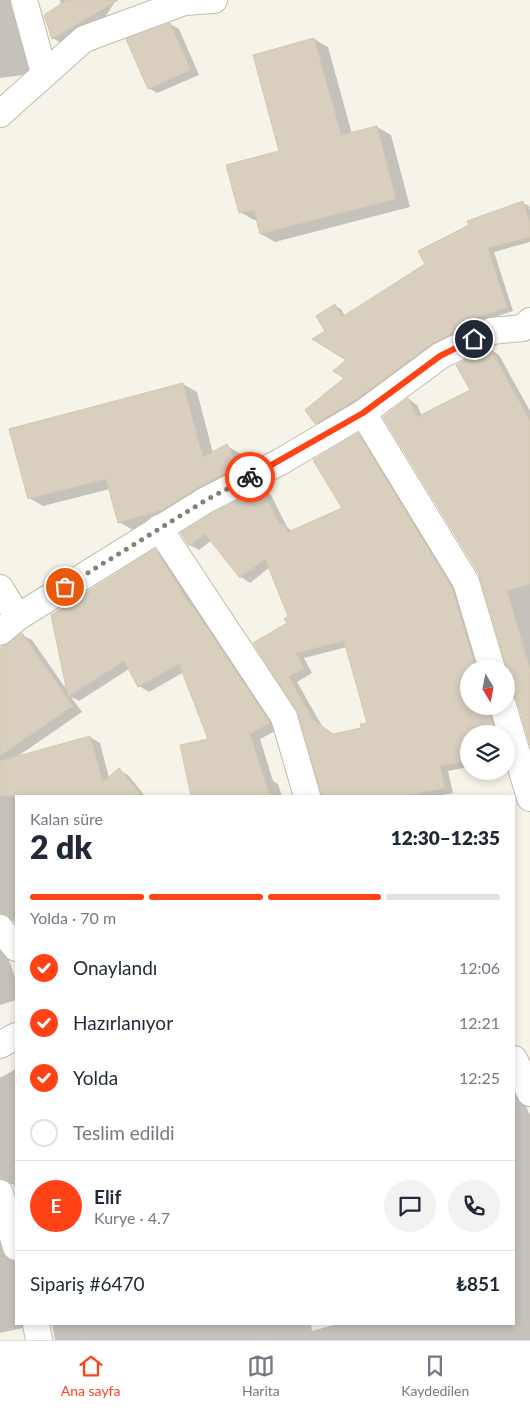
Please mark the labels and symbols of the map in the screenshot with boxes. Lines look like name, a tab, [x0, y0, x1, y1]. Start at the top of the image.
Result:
pin	[453, 318, 495, 360]
courier	[225, 452, 275, 502]
pin	[44, 566, 86, 608]
north arrow	[460, 660, 515, 715]

